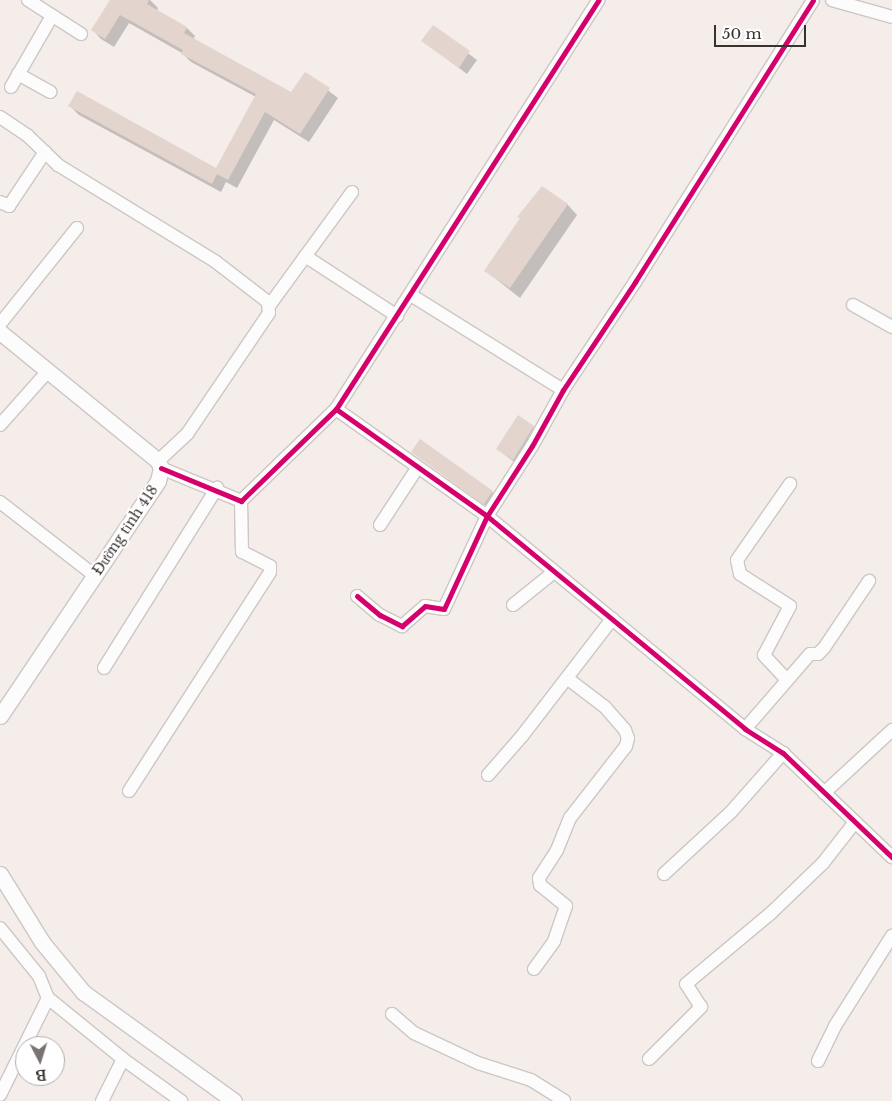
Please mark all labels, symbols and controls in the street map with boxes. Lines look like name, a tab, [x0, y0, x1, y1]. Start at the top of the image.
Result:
scale bar	[717, 15, 810, 47]
text: 50 m	[722, 24, 762, 43]
street label: Đường tỉnh 418	[89, 482, 161, 578]
north arrow	[15, 1036, 65, 1086]
text: B	[35, 1065, 48, 1084]

